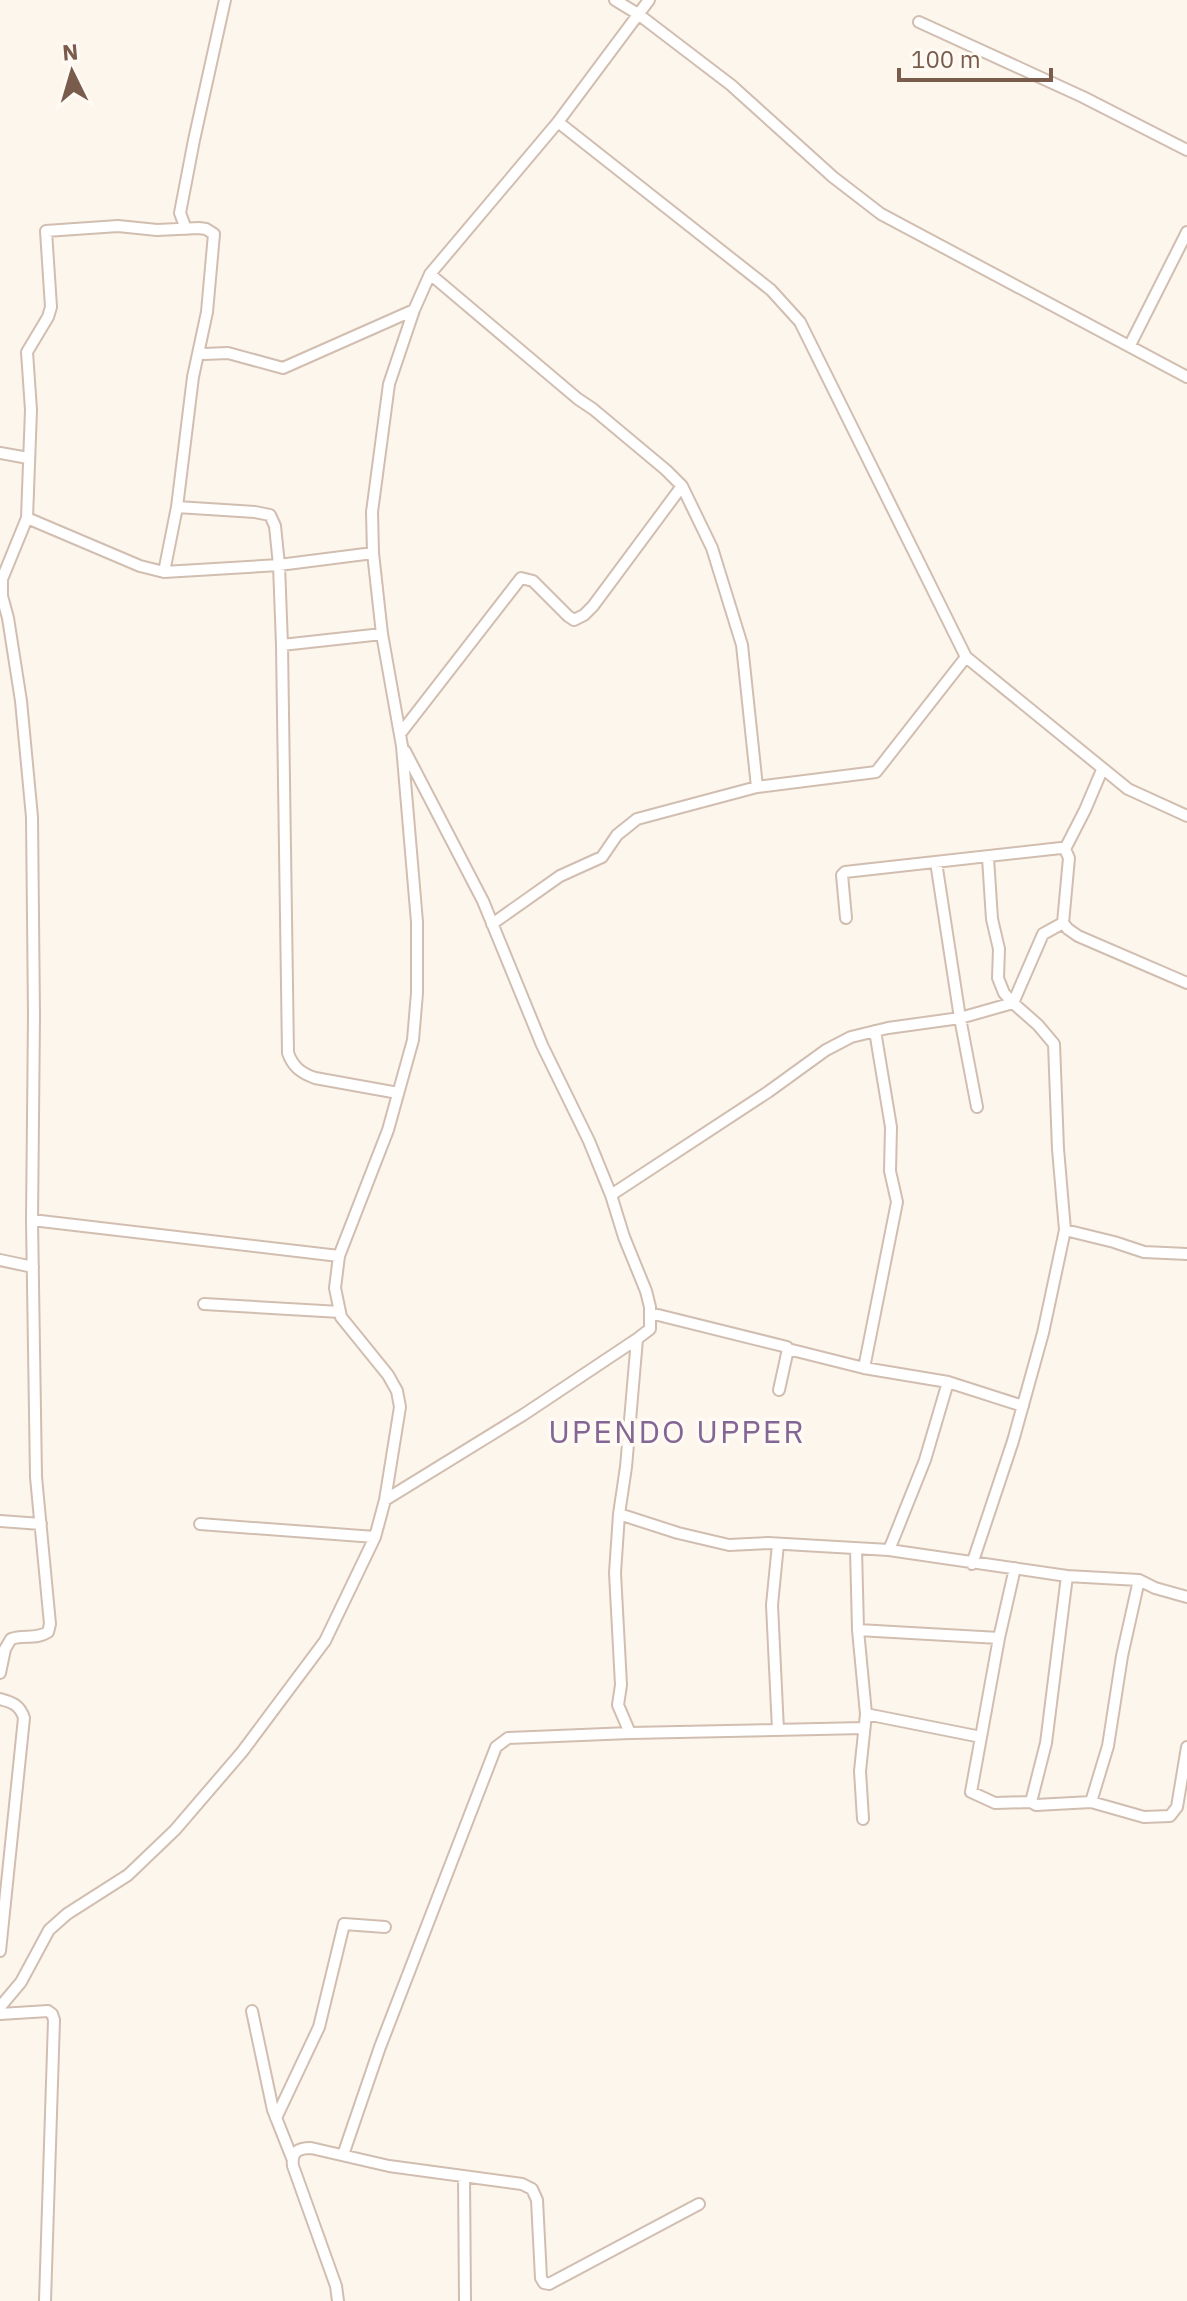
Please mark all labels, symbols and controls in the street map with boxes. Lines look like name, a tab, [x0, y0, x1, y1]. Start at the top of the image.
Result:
north arrow	[32, 32, 112, 112]
scale bar	[899, 32, 1051, 82]
text: N	[61, 36, 79, 67]
text: 100 m	[911, 43, 981, 75]
district label: UPENDO UPPER	[548, 1410, 806, 1452]

